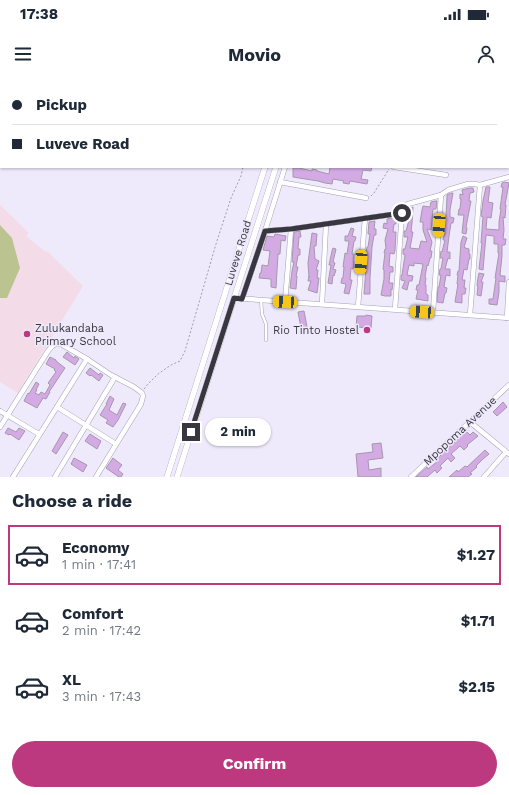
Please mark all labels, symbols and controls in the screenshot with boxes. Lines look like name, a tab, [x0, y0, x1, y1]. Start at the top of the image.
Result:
text: 17:38	[20, 5, 58, 23]
icon: menu	[12, 43, 34, 65]
icon: person	[475, 43, 497, 65]
text: Movio	[228, 44, 281, 65]
text: Pickup	[36, 96, 87, 114]
text: Luveve Road	[36, 135, 129, 153]
route start	[393, 204, 411, 222]
car	[432, 213, 446, 237]
street label: Luveve Road	[222, 219, 254, 287]
car	[354, 250, 368, 274]
car	[273, 295, 297, 309]
car	[410, 305, 434, 319]
place label: Zulukandaba Primary School	[35, 322, 117, 348]
place label: Rio Tinto Hostel	[273, 324, 360, 337]
marker: Rio Tinto Hostel	[362, 325, 372, 335]
marker: Zulukandaba Primary School	[22, 329, 32, 339]
street label: Mpopoma Avenue	[421, 394, 499, 468]
callout: 2 min	[205, 418, 271, 446]
route end	[182, 423, 200, 441]
text: 2 min	[220, 424, 256, 439]
text: Choose a ride	[12, 490, 132, 511]
icon: car	[14, 537, 50, 573]
text: Economy	[62, 539, 129, 557]
text: $1.27	[457, 546, 495, 564]
text: 1 min · 17:41	[62, 557, 136, 572]
icon: car	[14, 603, 50, 639]
text: Comfort	[62, 605, 123, 623]
text: $1.71	[461, 612, 495, 630]
text: 2 min · 17:42	[62, 623, 141, 638]
icon: car	[14, 669, 50, 705]
text: XL	[62, 671, 81, 689]
text: $2.15	[458, 678, 495, 696]
text: 3 min · 17:43	[62, 689, 141, 704]
button: Confirm	[12, 741, 497, 787]

